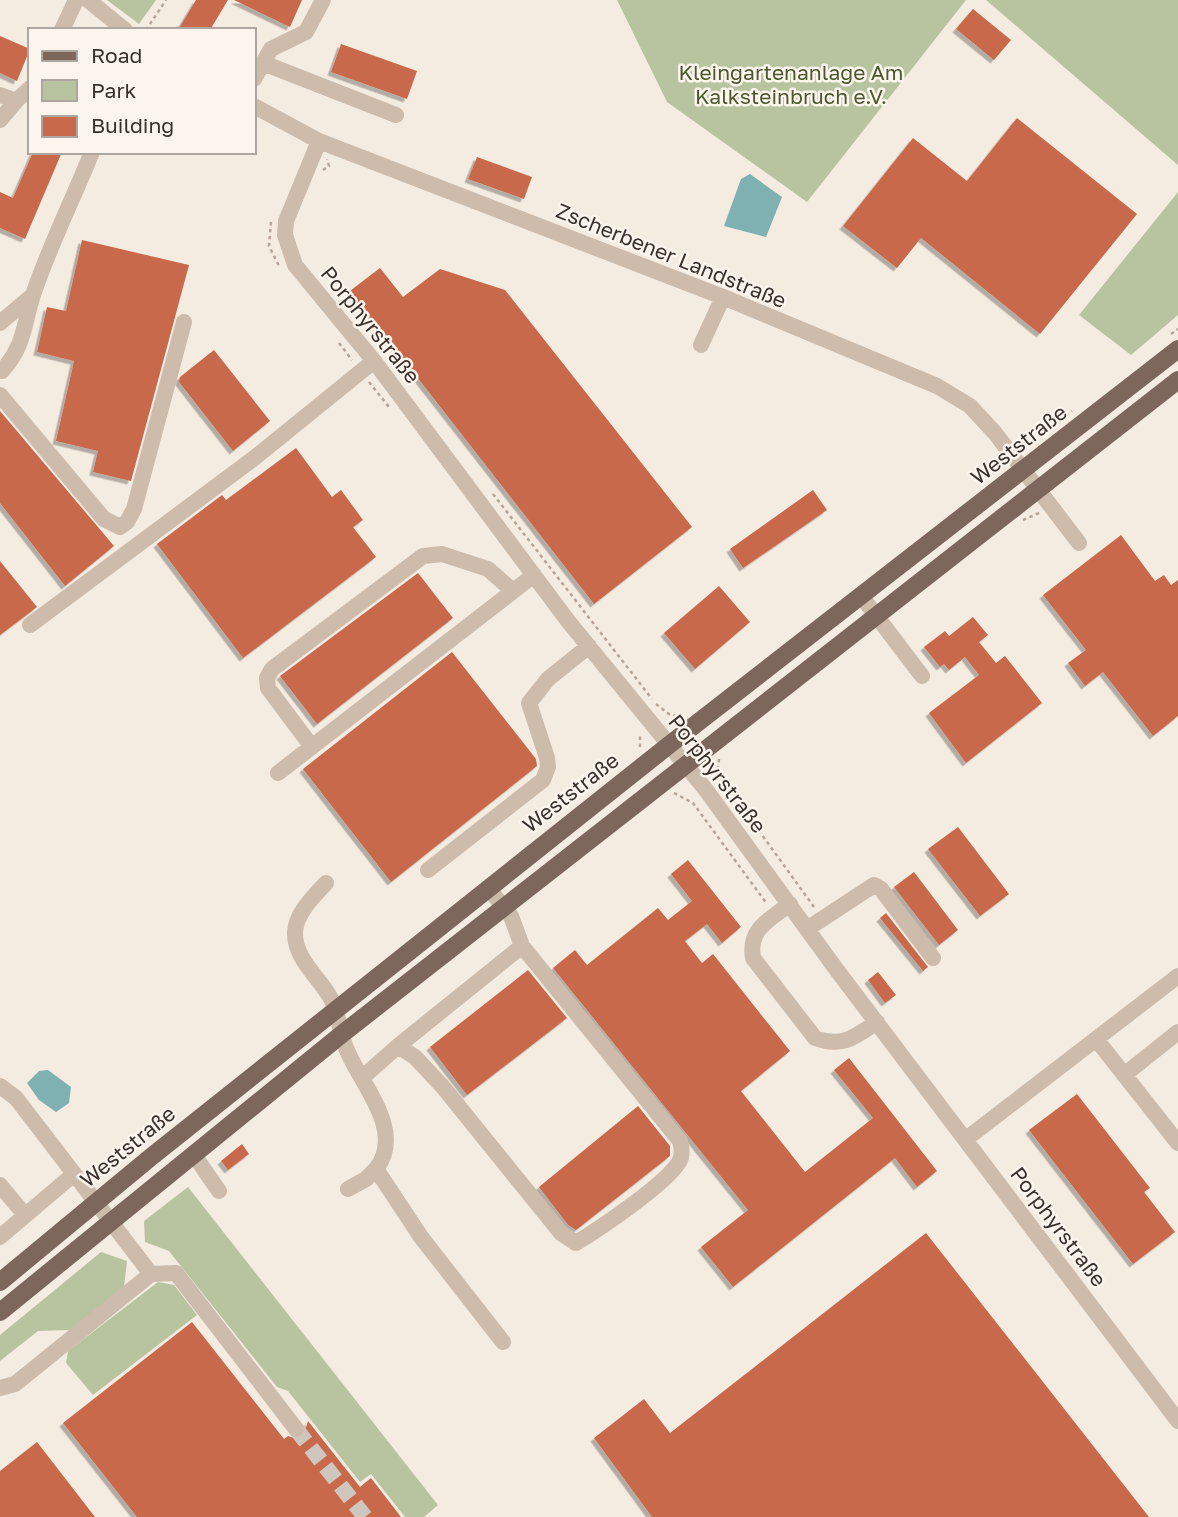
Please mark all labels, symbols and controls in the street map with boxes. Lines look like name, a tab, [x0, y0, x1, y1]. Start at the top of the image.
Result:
legend	[28, 28, 256, 154]
text: Road	[91, 42, 142, 68]
park label: Kleingartenanlage Am Kalksteinbruch e.V.	[679, 59, 903, 109]
text: Park	[91, 77, 137, 103]
text: Building	[91, 112, 174, 138]
street label: Zscherbener Landstraße	[553, 197, 790, 313]
street label: Porphyrstraße	[316, 260, 426, 388]
street label: Weststraße	[965, 399, 1072, 490]
street label: Porphyrstraße	[663, 709, 772, 838]
street label: Weststraße	[517, 747, 624, 838]
street label: Weststraße	[75, 1100, 180, 1192]
street label: Porphyrstraße	[1005, 1161, 1112, 1291]

